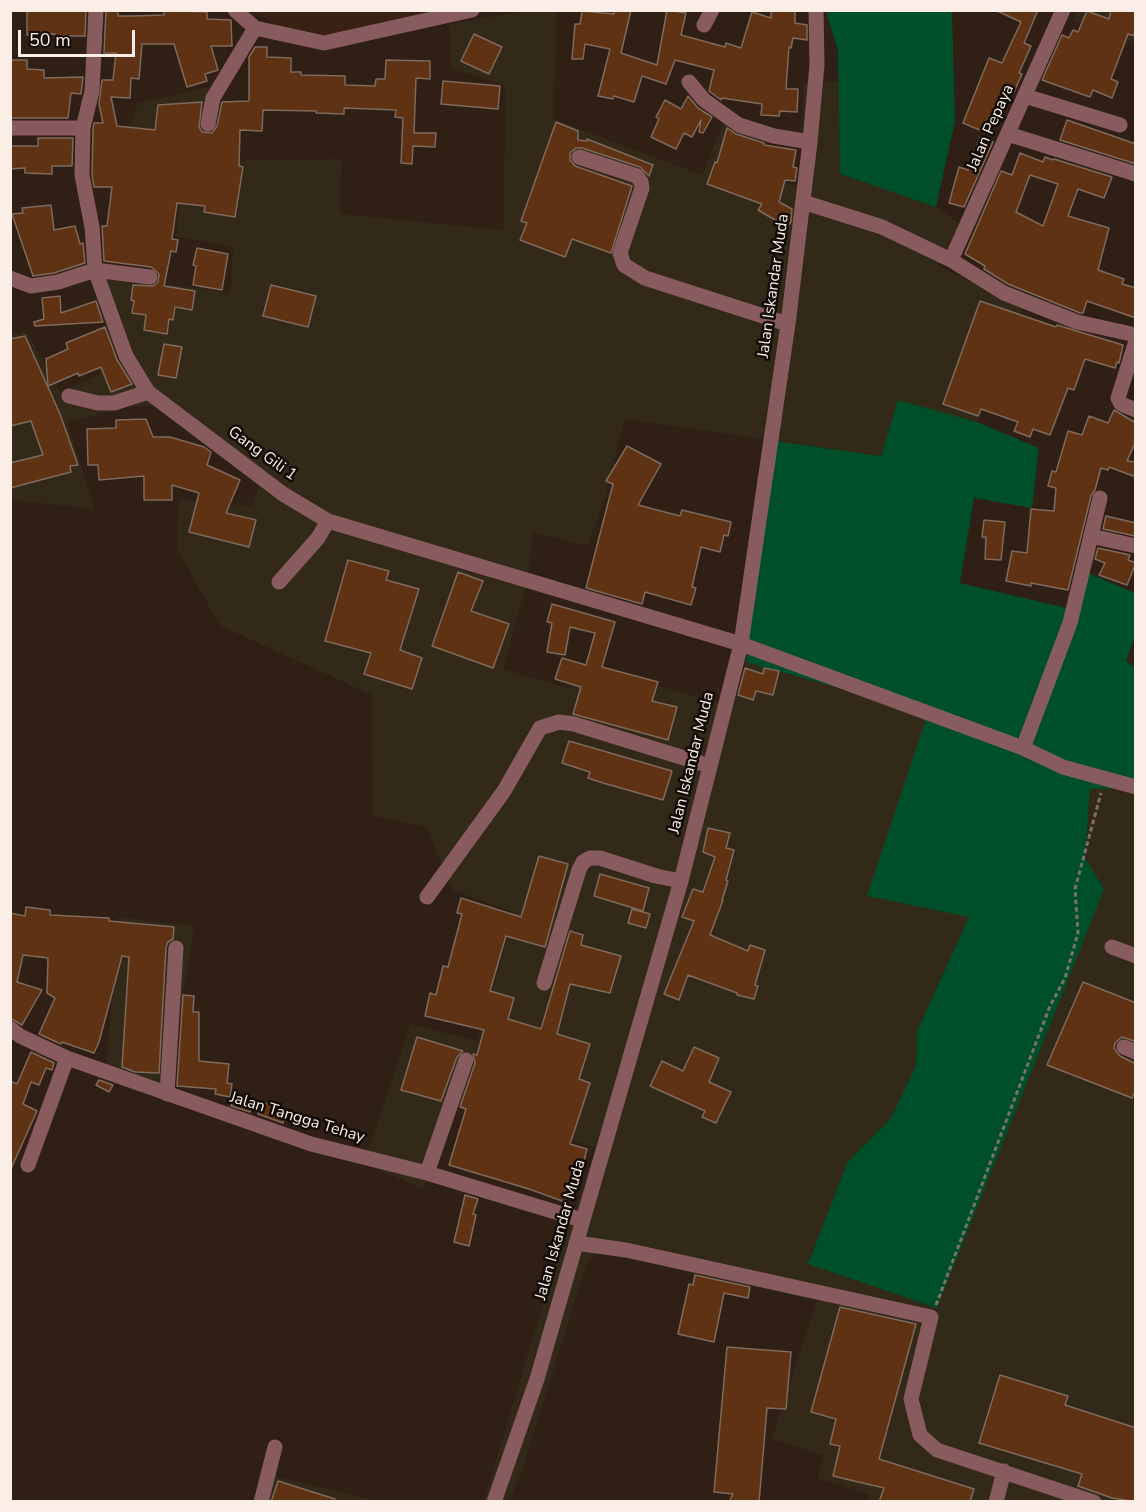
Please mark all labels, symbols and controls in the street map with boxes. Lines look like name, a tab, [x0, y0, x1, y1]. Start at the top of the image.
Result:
scale bar	[21, 18, 138, 56]
text: 50 m	[29, 28, 71, 52]
street label: Jalan Pepaya	[963, 82, 1019, 174]
street label: Jalan Iskandar Muda	[754, 213, 794, 359]
street label: Gang Gili 1	[224, 423, 300, 485]
street label: Jalan Iskandar Muda	[665, 690, 719, 836]
street label: Jalan Tangga Tehay	[227, 1088, 367, 1148]
street label: Jalan Iskandar Muda	[532, 1157, 590, 1303]

